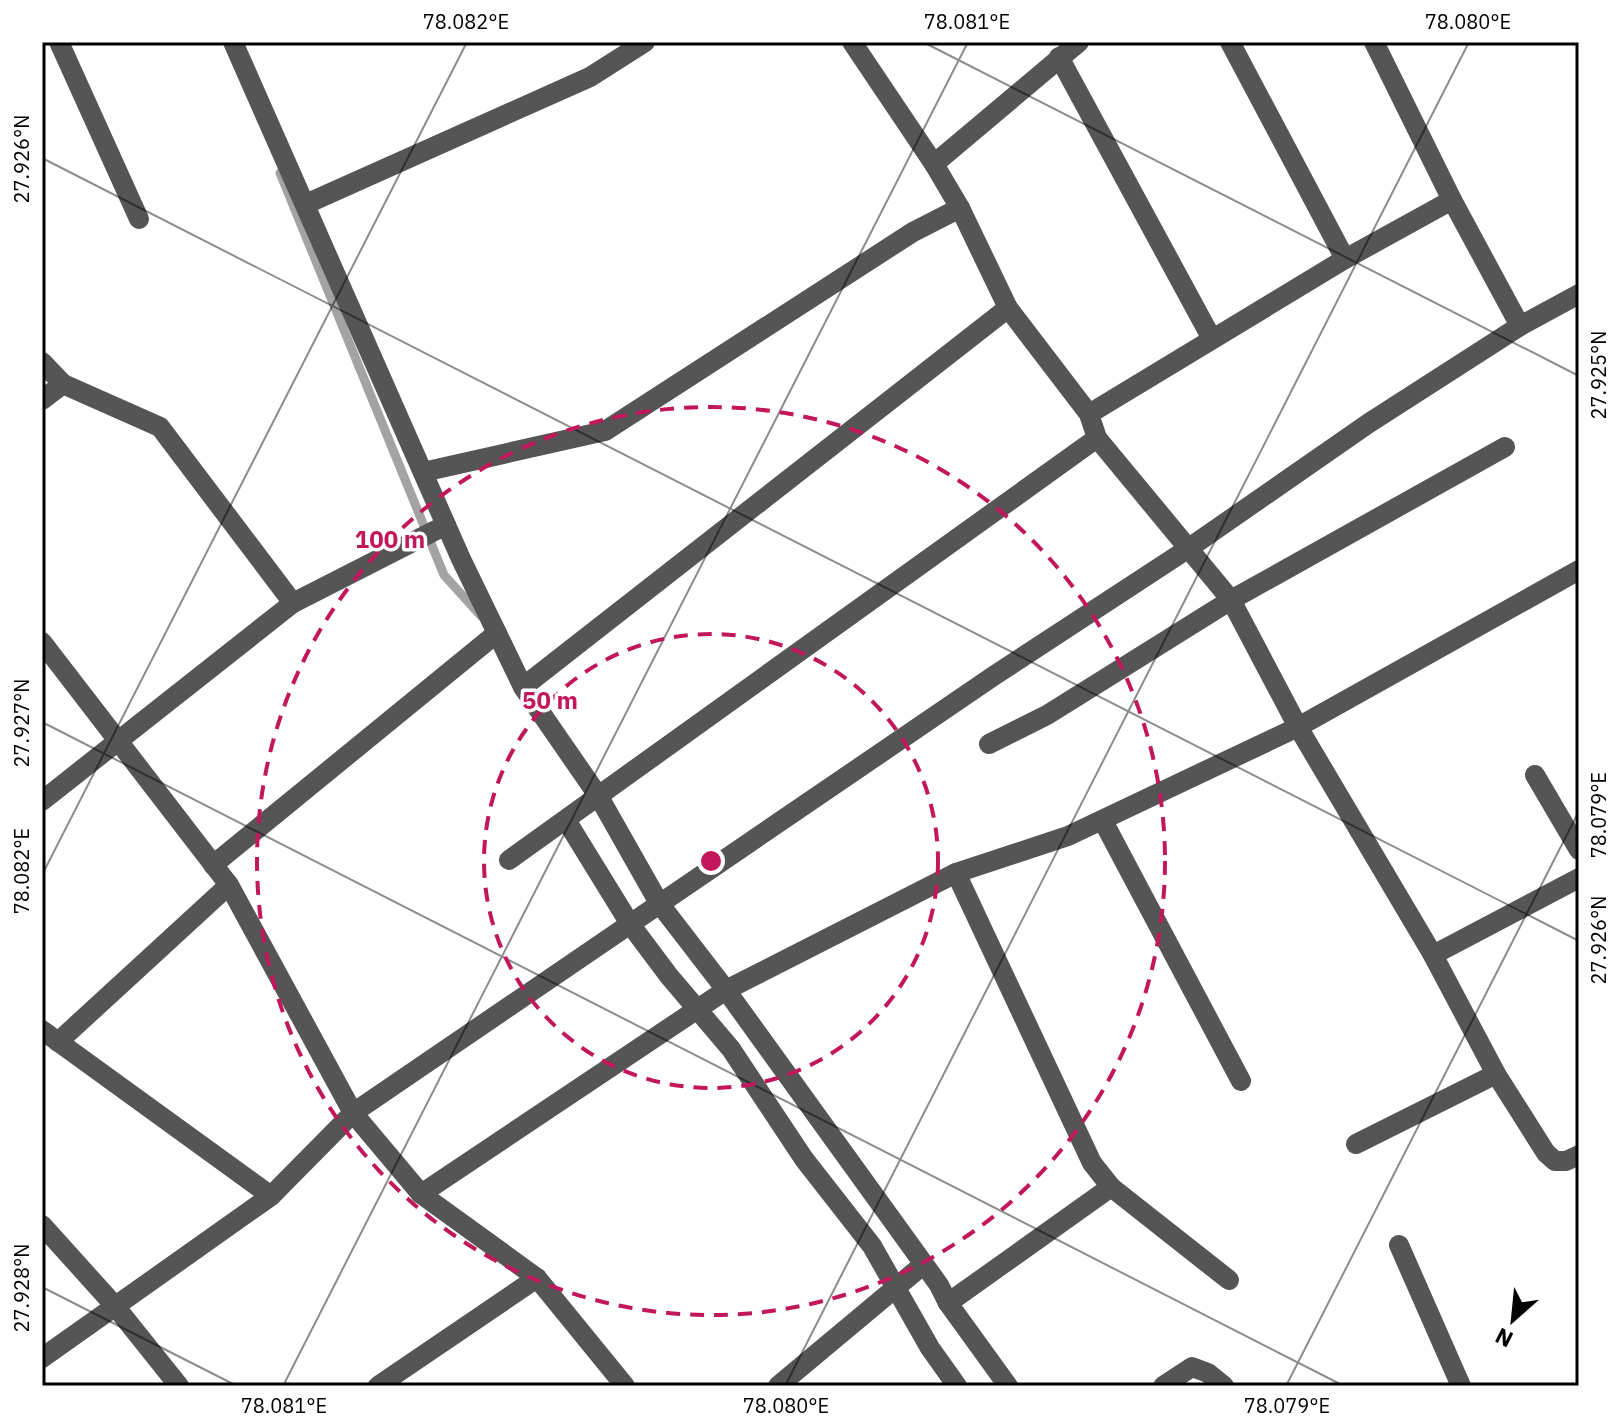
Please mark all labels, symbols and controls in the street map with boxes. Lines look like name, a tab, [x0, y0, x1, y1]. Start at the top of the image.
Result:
text: 78.082°E	[423, 8, 509, 35]
text: 78.081°E	[924, 8, 1010, 35]
text: 78.080°E	[1425, 8, 1511, 35]
text: 27.926°N	[8, 115, 35, 203]
text: 27.925°N	[1585, 331, 1612, 419]
text: 100 m	[355, 523, 425, 555]
text: 27.927°N	[8, 679, 35, 767]
text: 50 m	[522, 684, 578, 716]
text: 78.079°E	[1585, 772, 1612, 858]
text: 78.082°E	[8, 828, 35, 914]
centre of rings	[697, 847, 725, 875]
text: 27.926°N	[1585, 896, 1612, 984]
text: 27.928°N	[8, 1244, 35, 1332]
north arrow	[1473, 1280, 1553, 1360]
text: N	[1490, 1322, 1517, 1355]
text: 78.081°E	[241, 1392, 327, 1419]
text: 78.080°E	[743, 1392, 829, 1419]
text: 78.079°E	[1244, 1392, 1330, 1419]

